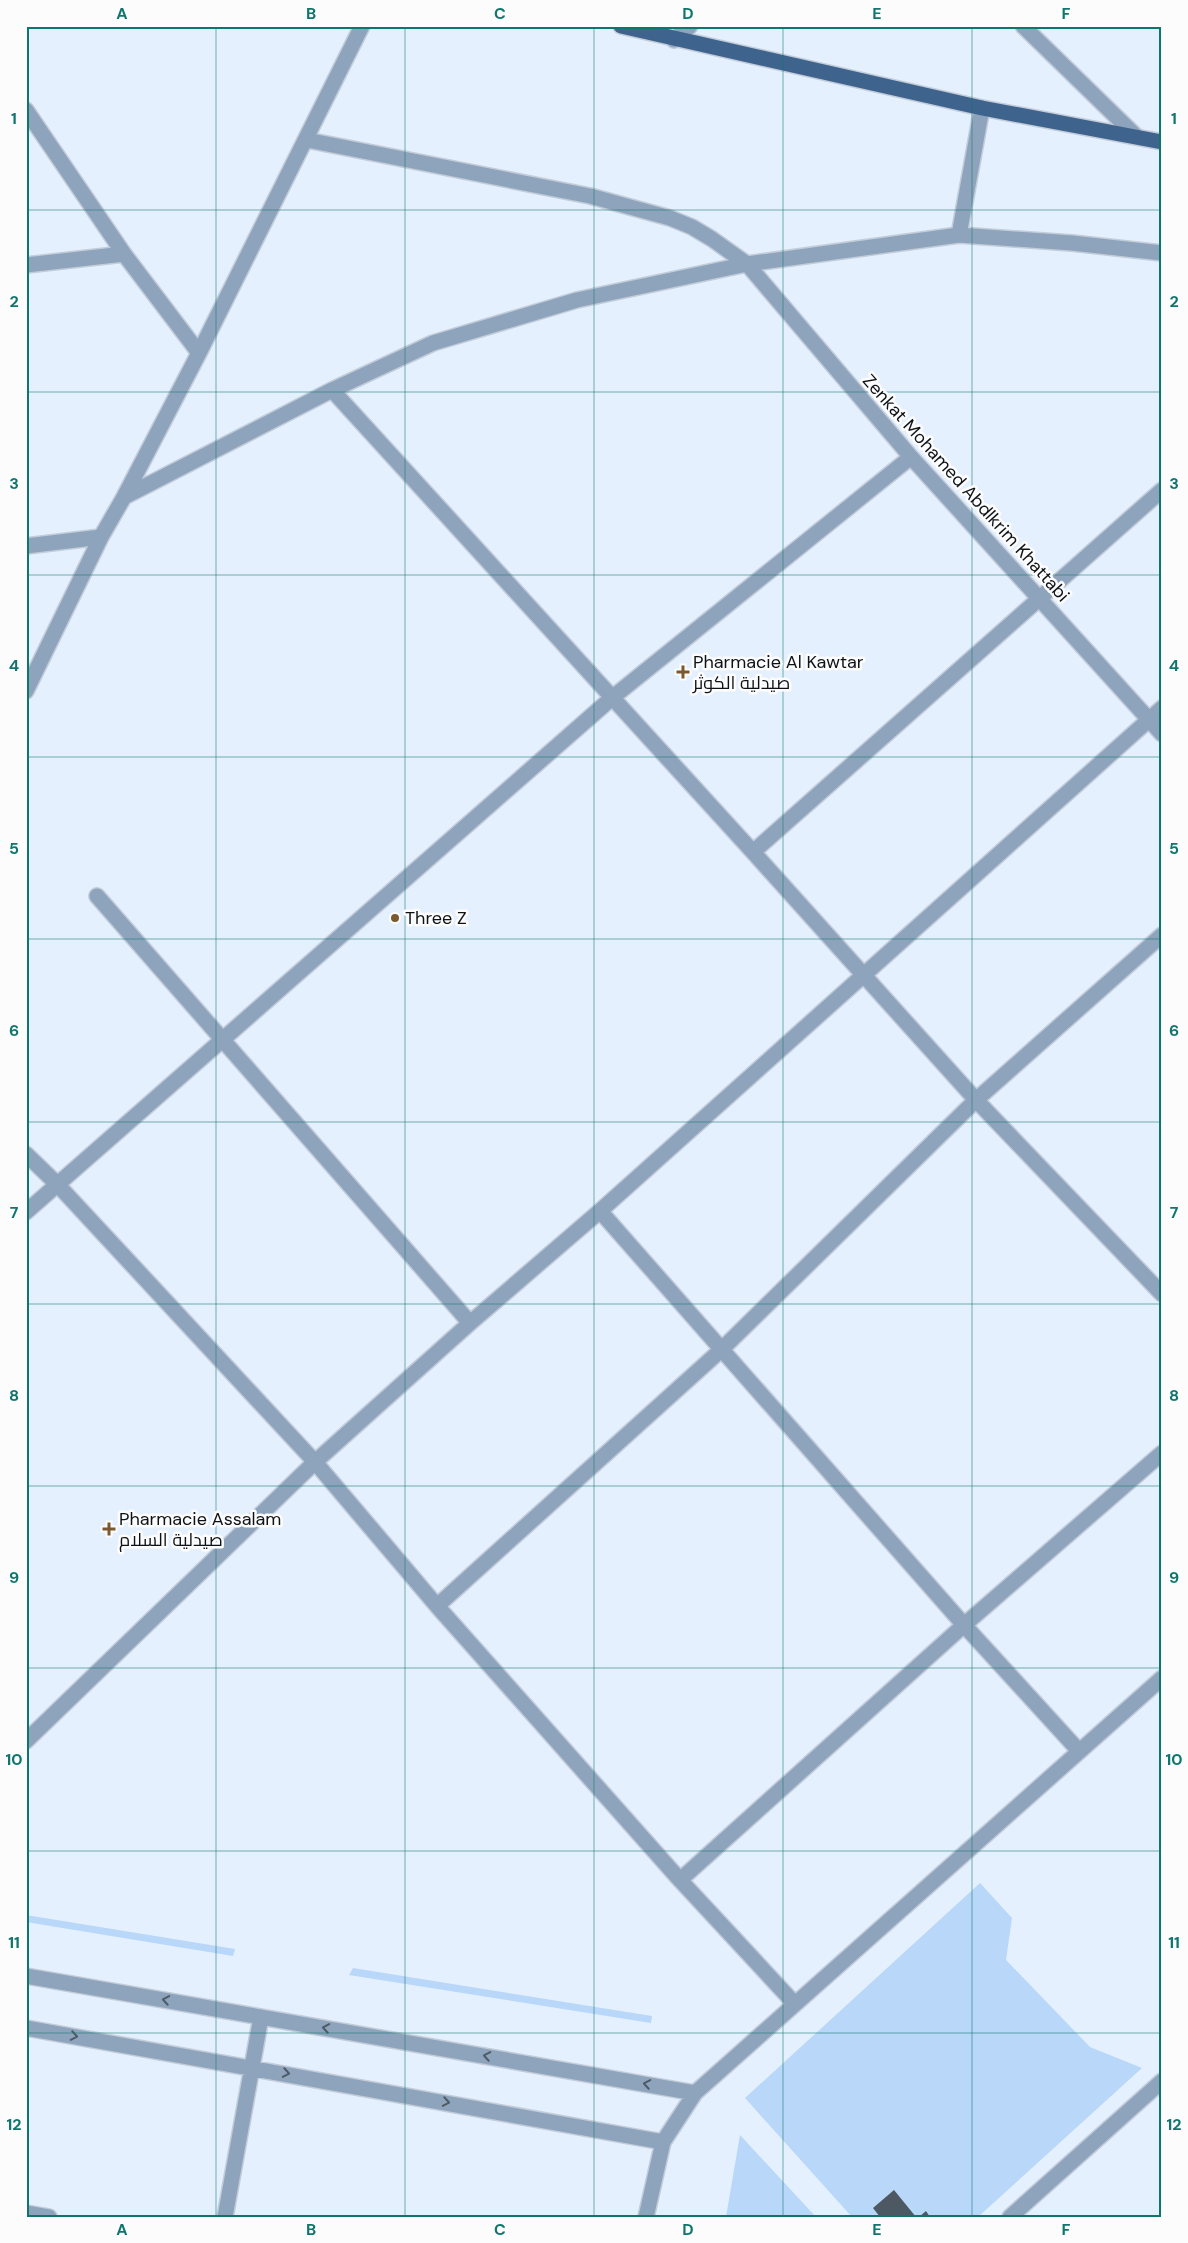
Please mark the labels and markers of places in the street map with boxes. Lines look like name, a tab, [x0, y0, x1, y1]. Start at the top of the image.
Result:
place label: Pharmacie Al Kawtar صيدلية الكوثر	[692, 650, 864, 695]
marker: Pharmacie Al Kawtar صيدلية الكوثر	[677, 666, 689, 678]
place label: Three Z	[405, 906, 467, 930]
marker: Three Z	[389, 912, 401, 924]
place label: Pharmacie Assalam صيدلية السلام	[119, 1507, 281, 1552]
marker: Pharmacie Assalam صيدلية السلام	[103, 1523, 115, 1535]

